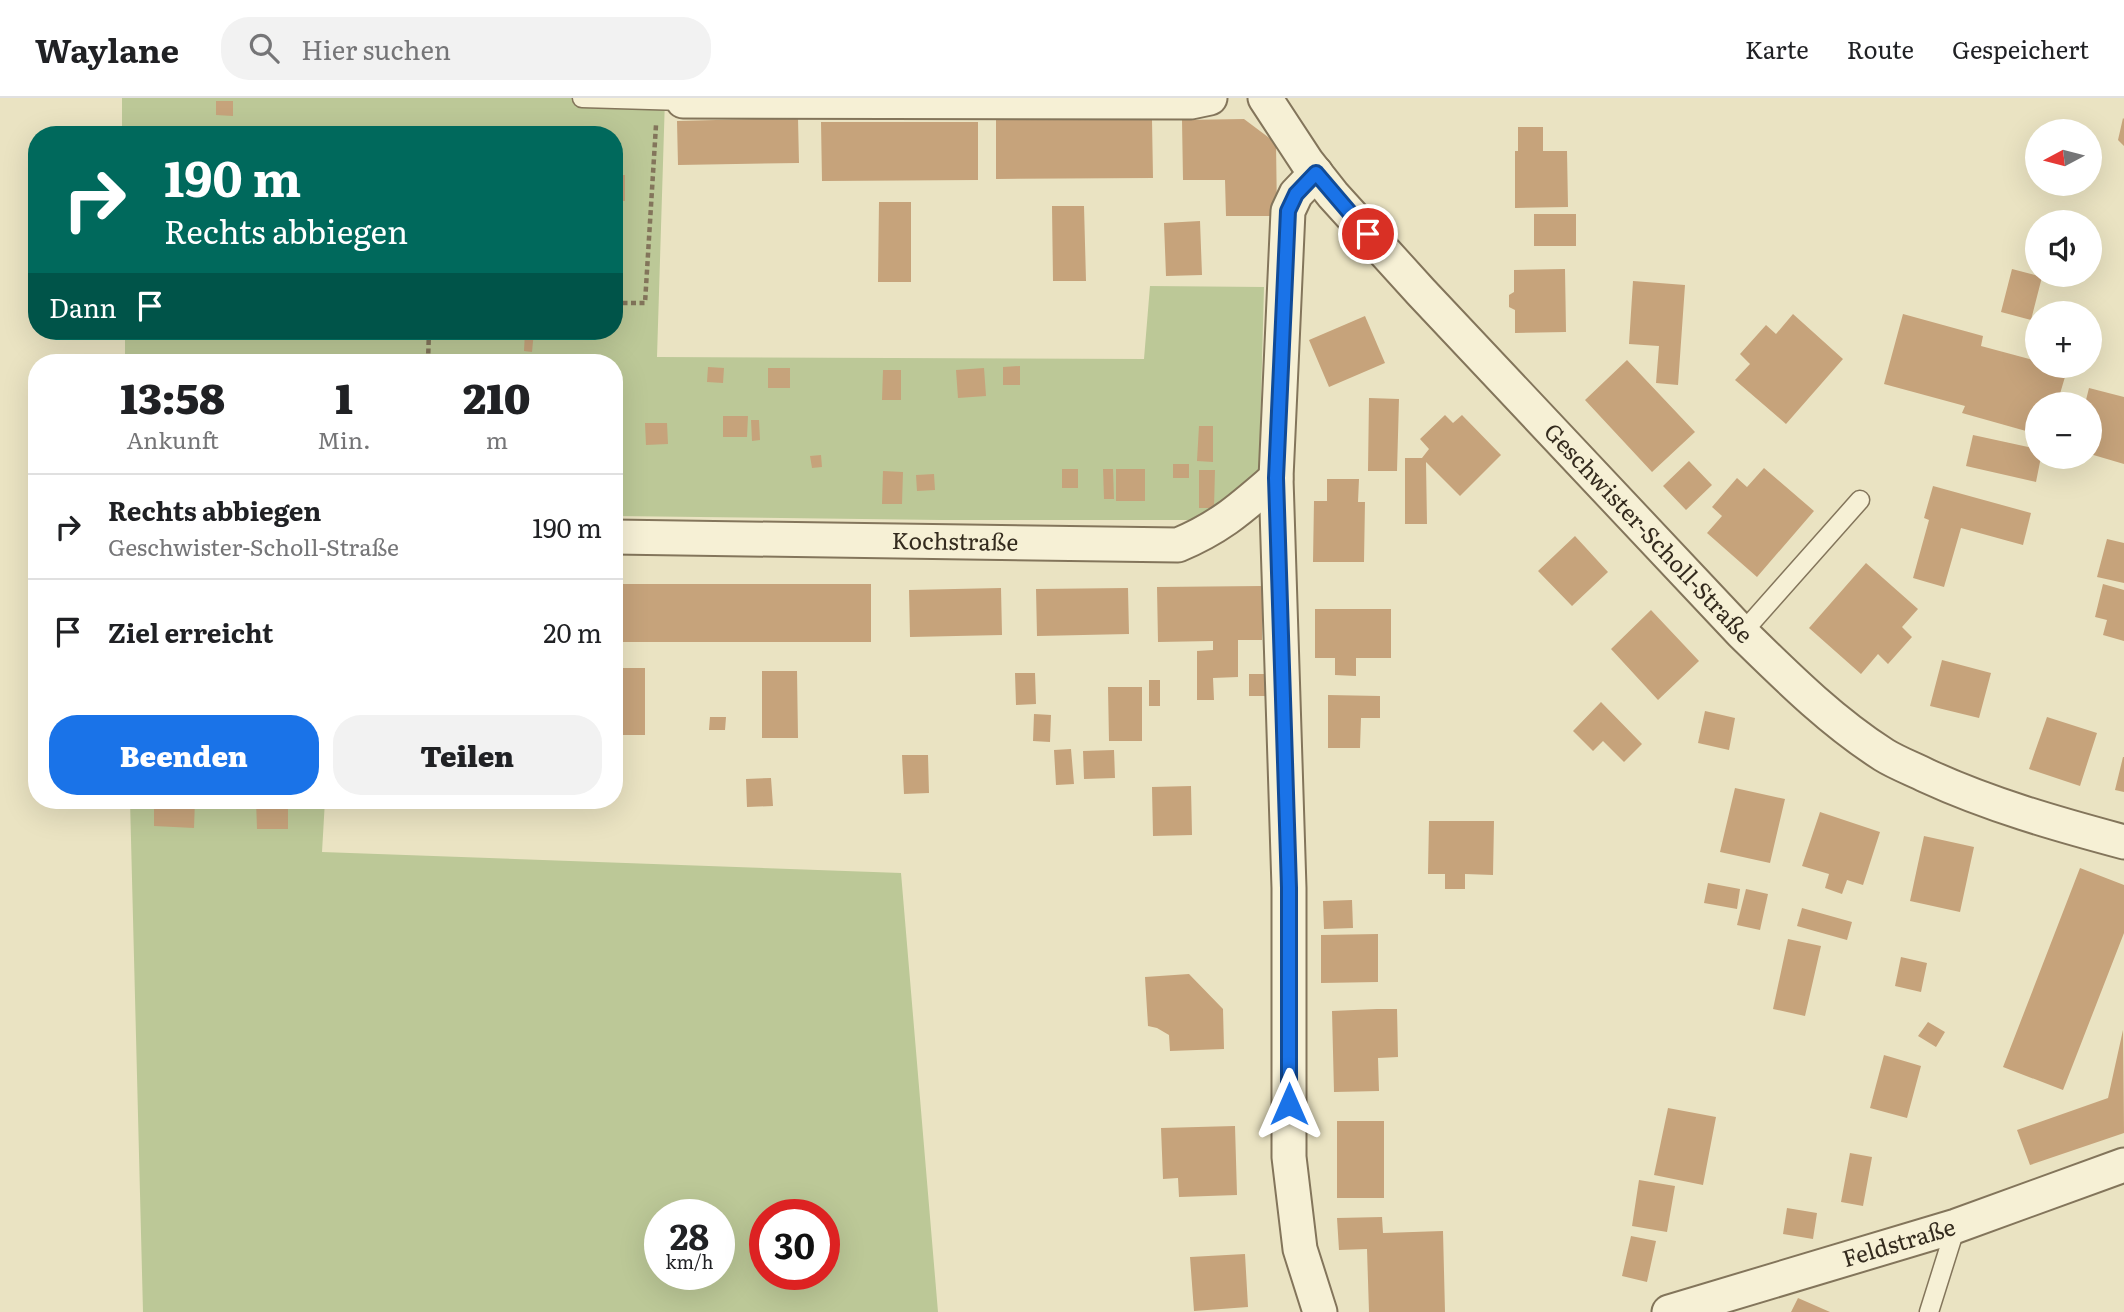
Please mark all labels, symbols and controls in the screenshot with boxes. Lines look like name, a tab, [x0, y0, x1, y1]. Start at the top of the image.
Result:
search box	[221, 17, 711, 80]
text: Waylane	[35, 24, 179, 73]
icon: search	[245, 29, 283, 67]
text: Hier suchen	[301, 29, 451, 68]
text: Karte	[1745, 31, 1809, 66]
text: Route	[1847, 31, 1914, 66]
text: Gespeichert	[1952, 31, 2089, 66]
north arrow	[2025, 119, 2102, 196]
map controls	[2025, 119, 2102, 469]
text: 190 m	[164, 139, 301, 212]
icon: right	[49, 154, 140, 245]
pin	[1338, 204, 1398, 264]
text: Rechts abbiegen	[164, 206, 408, 254]
button: sound	[2025, 210, 2102, 287]
icon: arrive	[1349, 215, 1387, 253]
text: Dann	[49, 287, 117, 326]
icon: arrive	[131, 287, 169, 325]
button: +	[2025, 301, 2102, 378]
text: 13:58	[120, 365, 225, 427]
text: 1	[335, 365, 353, 427]
text: 210	[463, 365, 531, 427]
button: −	[2025, 392, 2102, 469]
street label: Geschwister-Scholl-Straße	[1537, 414, 1762, 650]
text: Ankunft	[126, 422, 219, 456]
text: Min.	[317, 422, 371, 456]
text: m	[486, 422, 508, 456]
text: Rechts abbiegen	[108, 490, 321, 529]
text: 190 m	[532, 507, 602, 546]
icon: right	[49, 508, 87, 546]
street label: Kochstraße	[892, 522, 1019, 558]
text: Geschwister-Scholl-Straße	[108, 529, 399, 563]
text: Ziel erreicht	[108, 612, 273, 651]
text: 20 m	[543, 612, 602, 651]
icon: arrive	[49, 613, 87, 651]
button: Beenden	[49, 715, 319, 795]
button: Teilen	[333, 715, 602, 795]
position arrow	[1252, 1067, 1326, 1141]
speed limit sign: 30	[749, 1199, 840, 1290]
street label: Feldstraße	[1838, 1208, 1959, 1274]
text: 28	[670, 1209, 709, 1261]
text: km/h	[666, 1248, 713, 1275]

